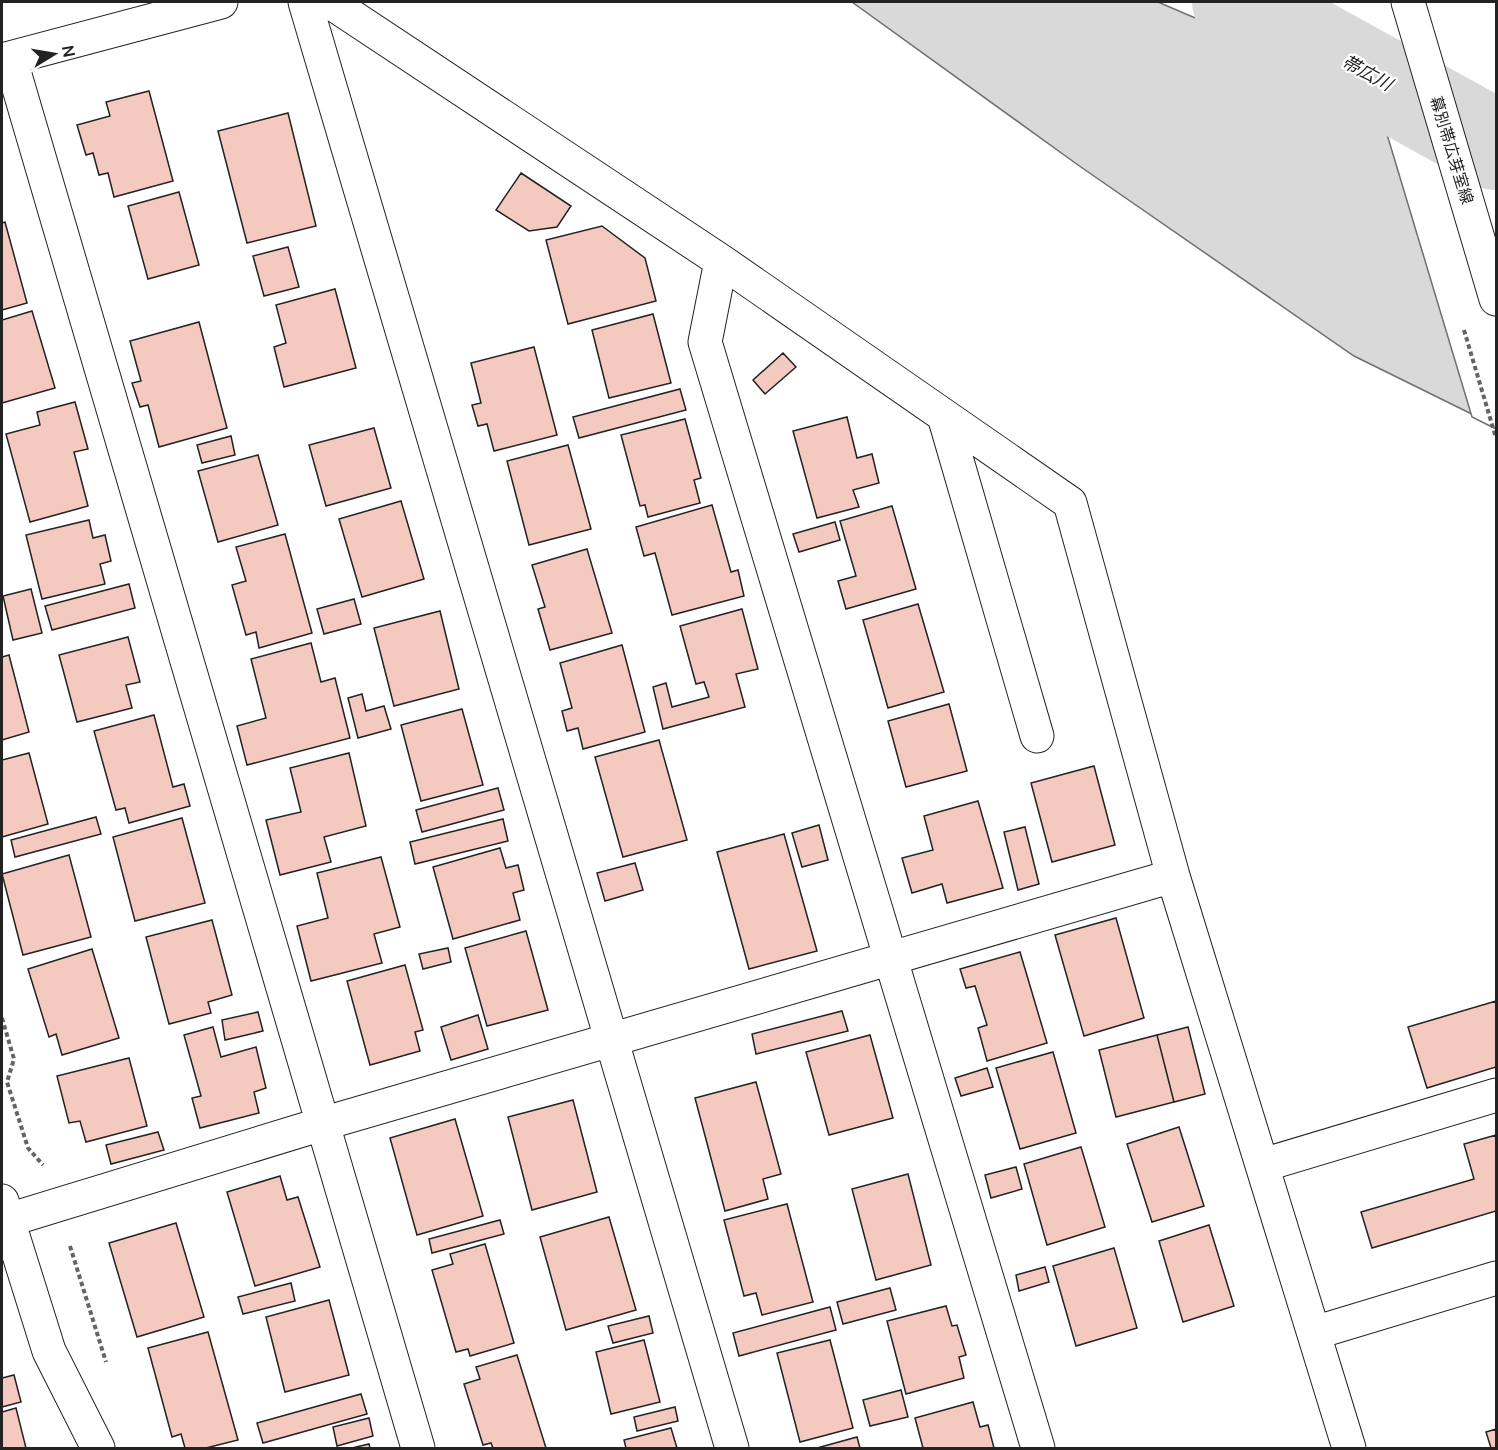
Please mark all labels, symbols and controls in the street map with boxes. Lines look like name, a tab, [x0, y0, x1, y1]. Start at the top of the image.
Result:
north arrow	[24, 24, 84, 84]
text: N	[57, 43, 81, 59]
water label: 帯広川	[1338, 49, 1399, 97]
street label: 幕別帯広芽室線	[1425, 93, 1479, 207]

